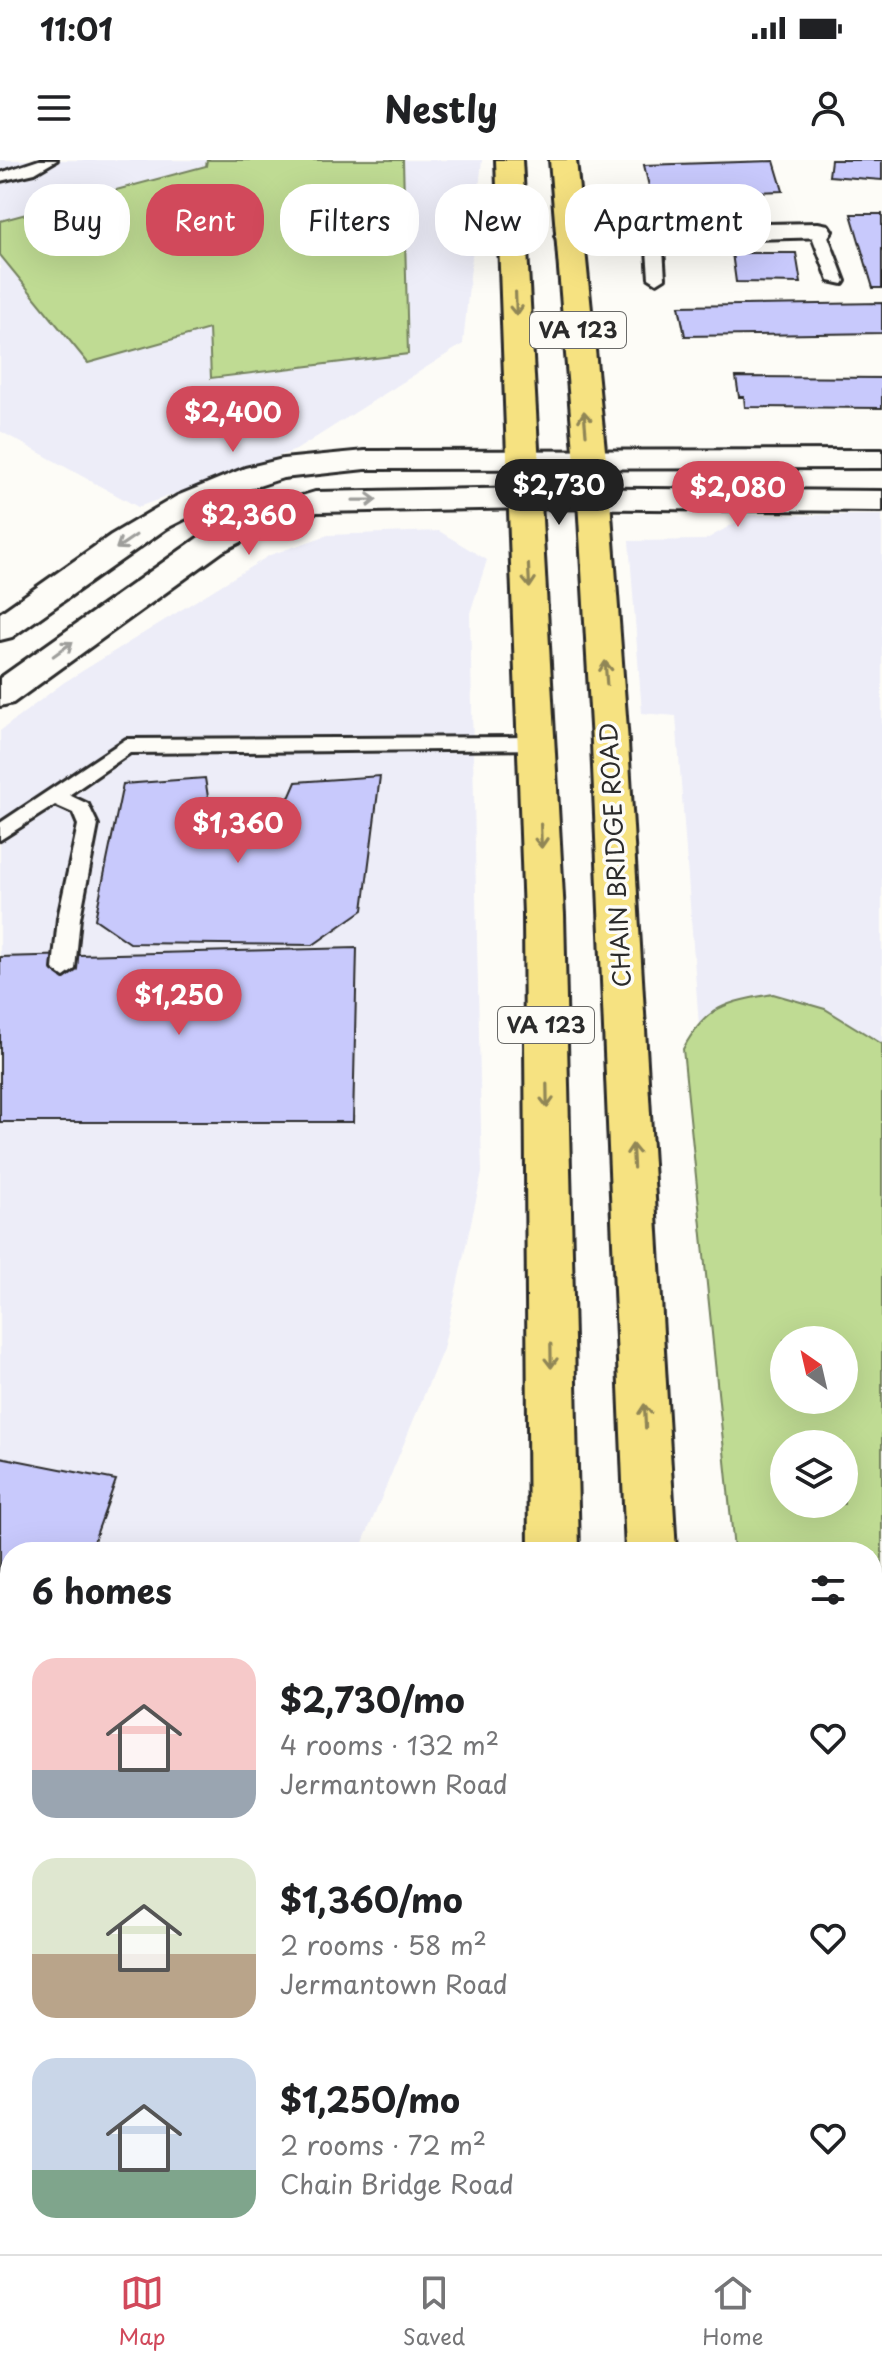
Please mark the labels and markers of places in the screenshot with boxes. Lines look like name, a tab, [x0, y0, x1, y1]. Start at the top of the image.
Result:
pin: $2,400	[168, 386, 298, 454]
pin: $2,730	[494, 459, 624, 527]
pin: $2,080	[673, 461, 803, 529]
pin: $2,360	[184, 489, 314, 557]
pin: $1,360	[173, 797, 303, 865]
pin: $1,250	[114, 969, 244, 1037]

